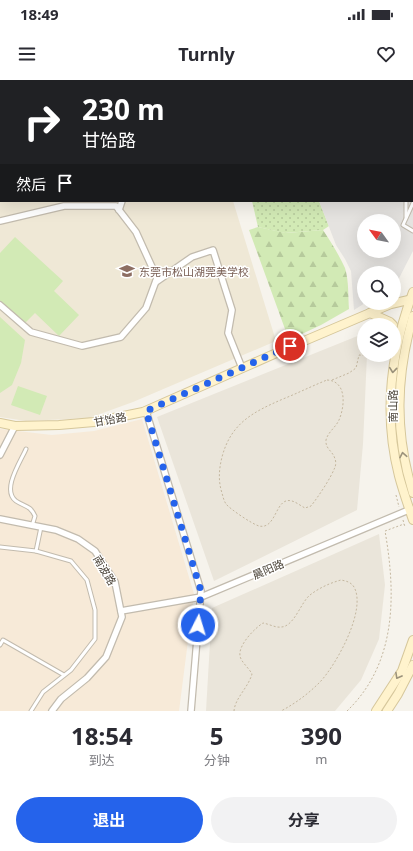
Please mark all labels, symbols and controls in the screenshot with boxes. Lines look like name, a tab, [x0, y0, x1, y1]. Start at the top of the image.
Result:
text: 18:49	[20, 4, 59, 24]
text: Turnly	[178, 42, 235, 66]
icon: menu	[16, 43, 38, 65]
icon: heart	[375, 43, 397, 65]
text: 230 m	[82, 90, 165, 128]
icon: right	[16, 96, 68, 148]
text: 甘饴路	[82, 128, 136, 152]
icon: arrive	[54, 172, 76, 194]
text: 然后	[16, 174, 46, 194]
north arrow	[357, 214, 401, 258]
map controls	[357, 214, 401, 362]
school or university icon: 东莞市松山湖莞美学校	[118, 262, 136, 280]
place label: 东莞市松山湖莞美学校	[139, 264, 249, 279]
button: search	[357, 266, 401, 310]
button: layers	[357, 318, 401, 362]
pin	[273, 329, 307, 363]
icon: arrive	[279, 335, 301, 357]
one-way arrow	[389, 367, 398, 373]
street label: 南山路	[385, 390, 400, 423]
street label: 甘饴路	[92, 409, 128, 429]
one-way arrow	[400, 452, 408, 458]
street label: 南波路	[90, 552, 120, 588]
street label: 晨阳路	[250, 556, 286, 582]
position arrow	[177, 604, 219, 646]
one-way arrow	[396, 672, 403, 679]
text: 18:54	[71, 719, 133, 752]
text: 5	[210, 719, 224, 752]
text: 390	[301, 719, 342, 752]
text: m	[315, 750, 327, 768]
text: 到达	[89, 751, 115, 769]
text: 分钟	[204, 751, 230, 769]
button: 退出	[16, 797, 203, 843]
button: 分享	[211, 797, 397, 843]

